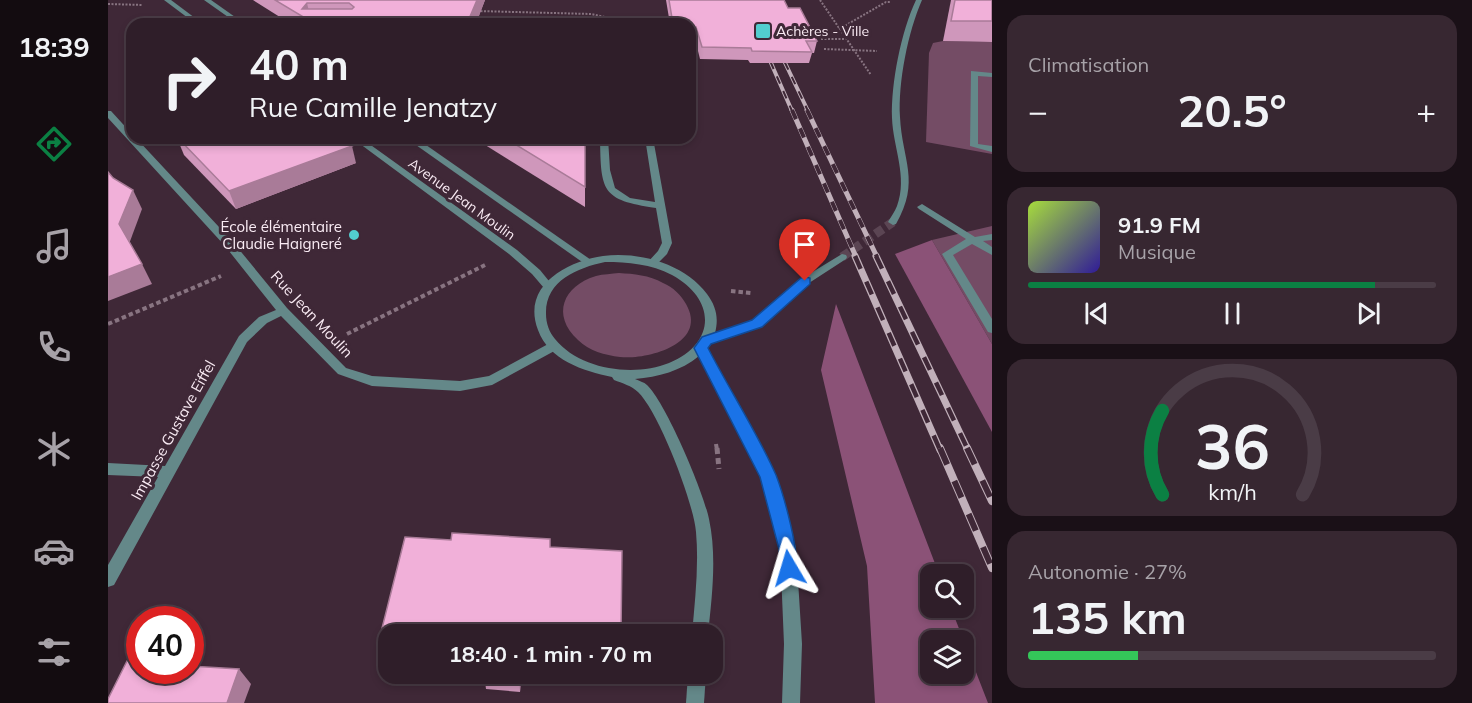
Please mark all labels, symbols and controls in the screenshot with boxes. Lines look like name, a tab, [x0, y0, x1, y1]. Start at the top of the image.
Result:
marker: Achères - Ville	[754, 22, 772, 40]
place label: Achères - Ville	[776, 22, 869, 40]
text: 18:39	[18, 30, 90, 64]
text: 40 m	[249, 38, 349, 91]
icon: right	[150, 42, 228, 120]
text: Climatisation	[1028, 52, 1149, 77]
text: 20.5°	[1177, 82, 1287, 138]
text: Rue Camille Jenatzy	[249, 90, 497, 124]
text: −	[1028, 90, 1048, 131]
text: +	[1416, 90, 1436, 131]
icon: directions	[33, 123, 75, 165]
street label: Avenue Jean Moulin	[405, 154, 519, 244]
text: 91.9 FM	[1118, 211, 1201, 239]
place label: École élémentaire Claudie Haigneré	[220, 217, 342, 253]
pin	[779, 219, 830, 281]
icon: music	[33, 225, 75, 267]
marker: École élémentaire Claudie Haigneré	[347, 228, 361, 242]
icon: arrive	[788, 228, 821, 261]
text: Musique	[1118, 239, 1196, 264]
street label: Rue Jean Moulin	[267, 267, 357, 361]
icon: previous	[1080, 297, 1113, 330]
icon: pause	[1216, 297, 1249, 330]
icon: next	[1352, 297, 1385, 330]
icon: phone	[33, 326, 75, 368]
street label: Impasse Gustave Eiffel	[127, 357, 219, 503]
text: 36	[1195, 406, 1269, 485]
icon: climate	[33, 428, 75, 470]
text: km/h	[1208, 478, 1256, 505]
icon: car	[33, 530, 75, 572]
position arrow	[757, 536, 821, 600]
text: Autonomie · 27%	[1028, 559, 1187, 584]
map controls	[920, 564, 974, 684]
button: search	[920, 564, 974, 618]
text: 135 km	[1028, 589, 1187, 645]
speed limit sign: 40	[126, 606, 204, 684]
button: layers	[920, 630, 974, 684]
icon: filters	[33, 631, 75, 673]
text: 18:40 · 1 min · 70 m	[449, 640, 652, 668]

